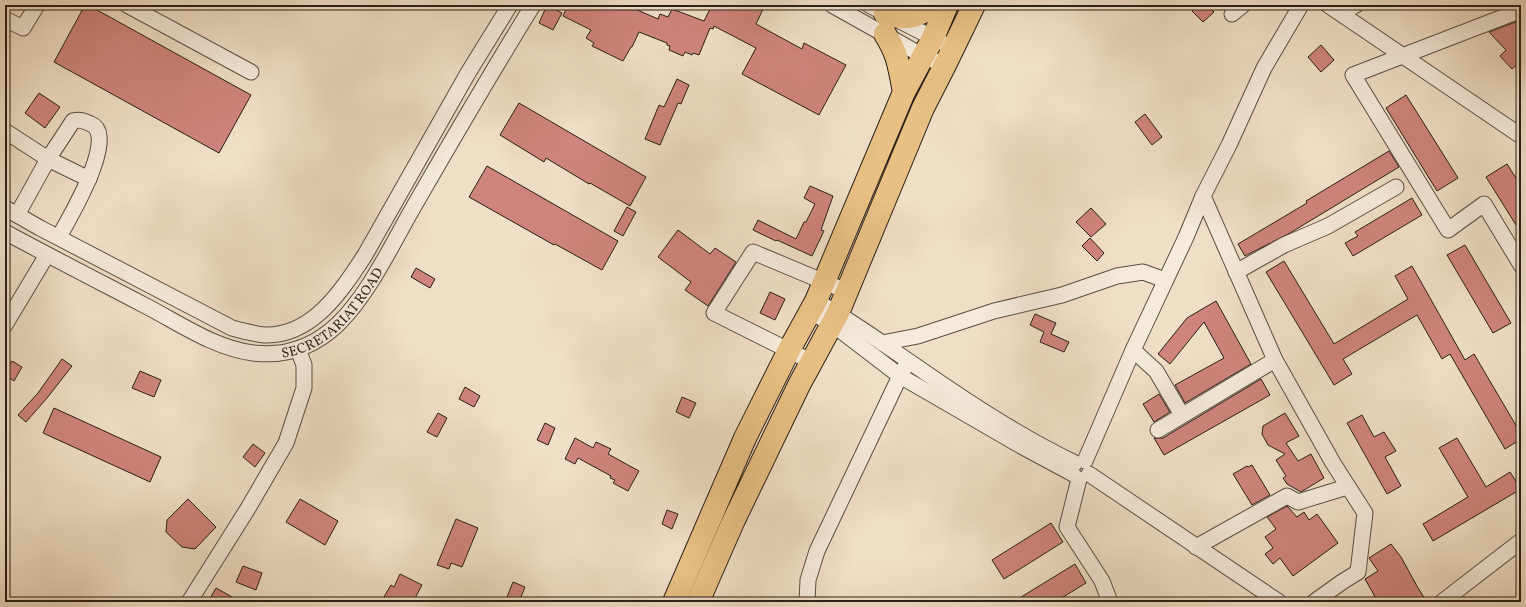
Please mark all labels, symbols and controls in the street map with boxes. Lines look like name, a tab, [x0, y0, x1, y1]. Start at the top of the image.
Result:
street label: SECRETARIAT ROAD	[280, 265, 388, 364]

